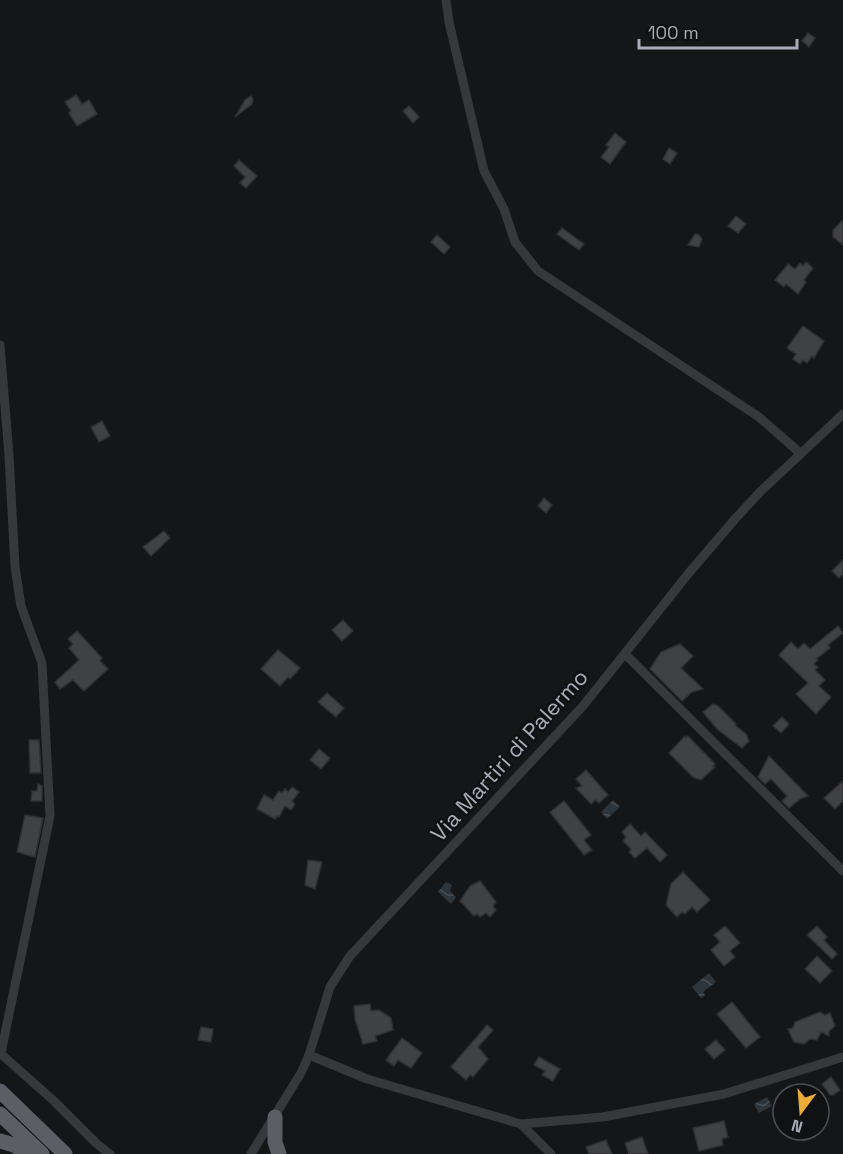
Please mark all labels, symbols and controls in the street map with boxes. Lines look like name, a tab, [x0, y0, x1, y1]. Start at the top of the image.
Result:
scale bar	[639, 12, 796, 50]
text: 100 m	[648, 21, 699, 44]
street label: Via Martiri di Palermo	[424, 663, 594, 847]
north arrow	[771, 1082, 831, 1142]
text: N	[789, 1114, 805, 1138]

